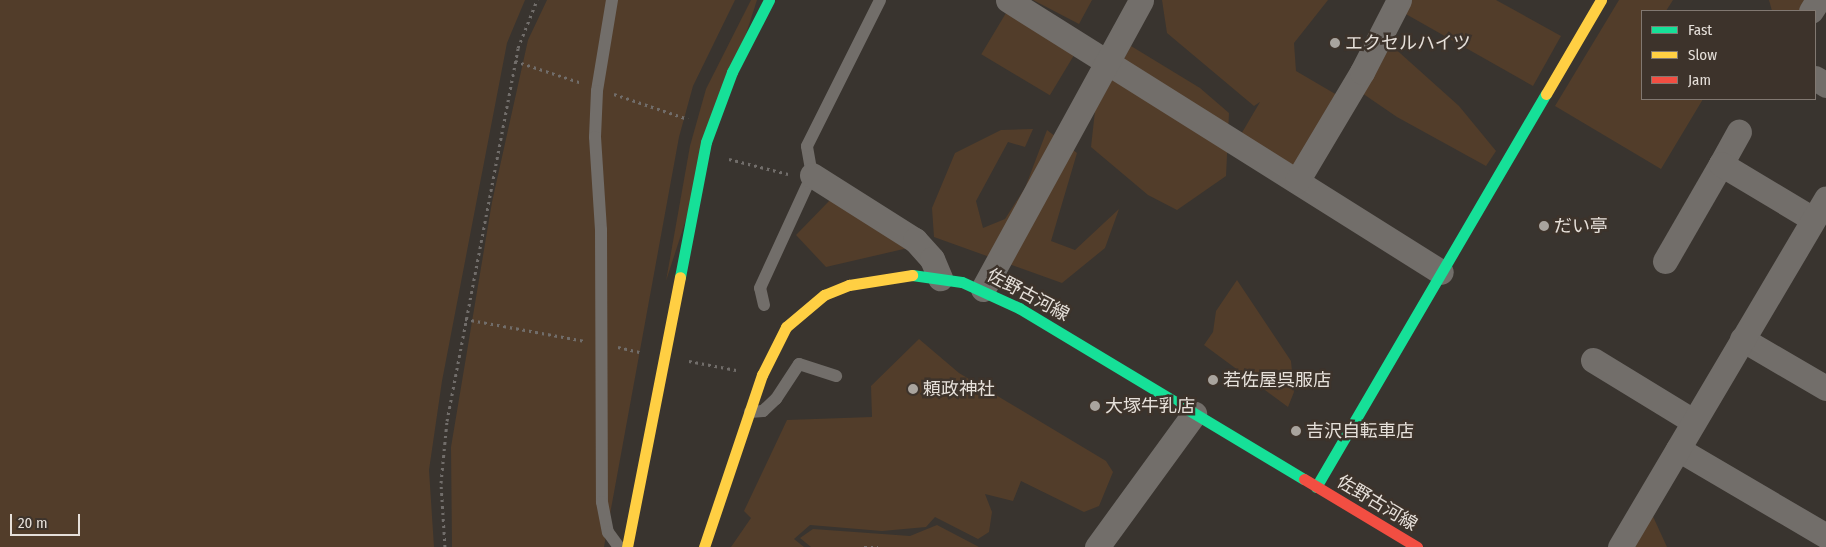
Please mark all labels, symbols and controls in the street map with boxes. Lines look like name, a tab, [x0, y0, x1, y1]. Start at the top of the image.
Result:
legend	[1641, 10, 1816, 100]
text: Fast	[1688, 21, 1712, 39]
place label: エクセルハイツ	[1345, 32, 1471, 54]
marker: エクセルハイツ	[1329, 37, 1341, 49]
text: Slow	[1688, 46, 1717, 64]
text: Jam	[1688, 71, 1711, 89]
place label: だい亭	[1554, 215, 1608, 237]
marker: だい亭	[1538, 220, 1550, 232]
street label: 佐野古河線	[983, 264, 1073, 326]
place label: 若佐屋呉服店	[1223, 369, 1331, 391]
marker: 若佐屋呉服店	[1207, 374, 1219, 386]
place label: 頼政神社	[923, 378, 995, 400]
marker: 頼政神社	[907, 383, 919, 395]
place label: 大塚牛乳店	[1105, 395, 1195, 417]
marker: 大塚牛乳店	[1089, 400, 1101, 412]
place label: 吉沢自転車店	[1306, 420, 1414, 442]
marker: 吉沢自転車店	[1290, 425, 1302, 437]
street label: 佐野古河線	[1333, 471, 1421, 535]
scale bar	[12, 504, 82, 536]
text: 20 m	[18, 514, 48, 532]

